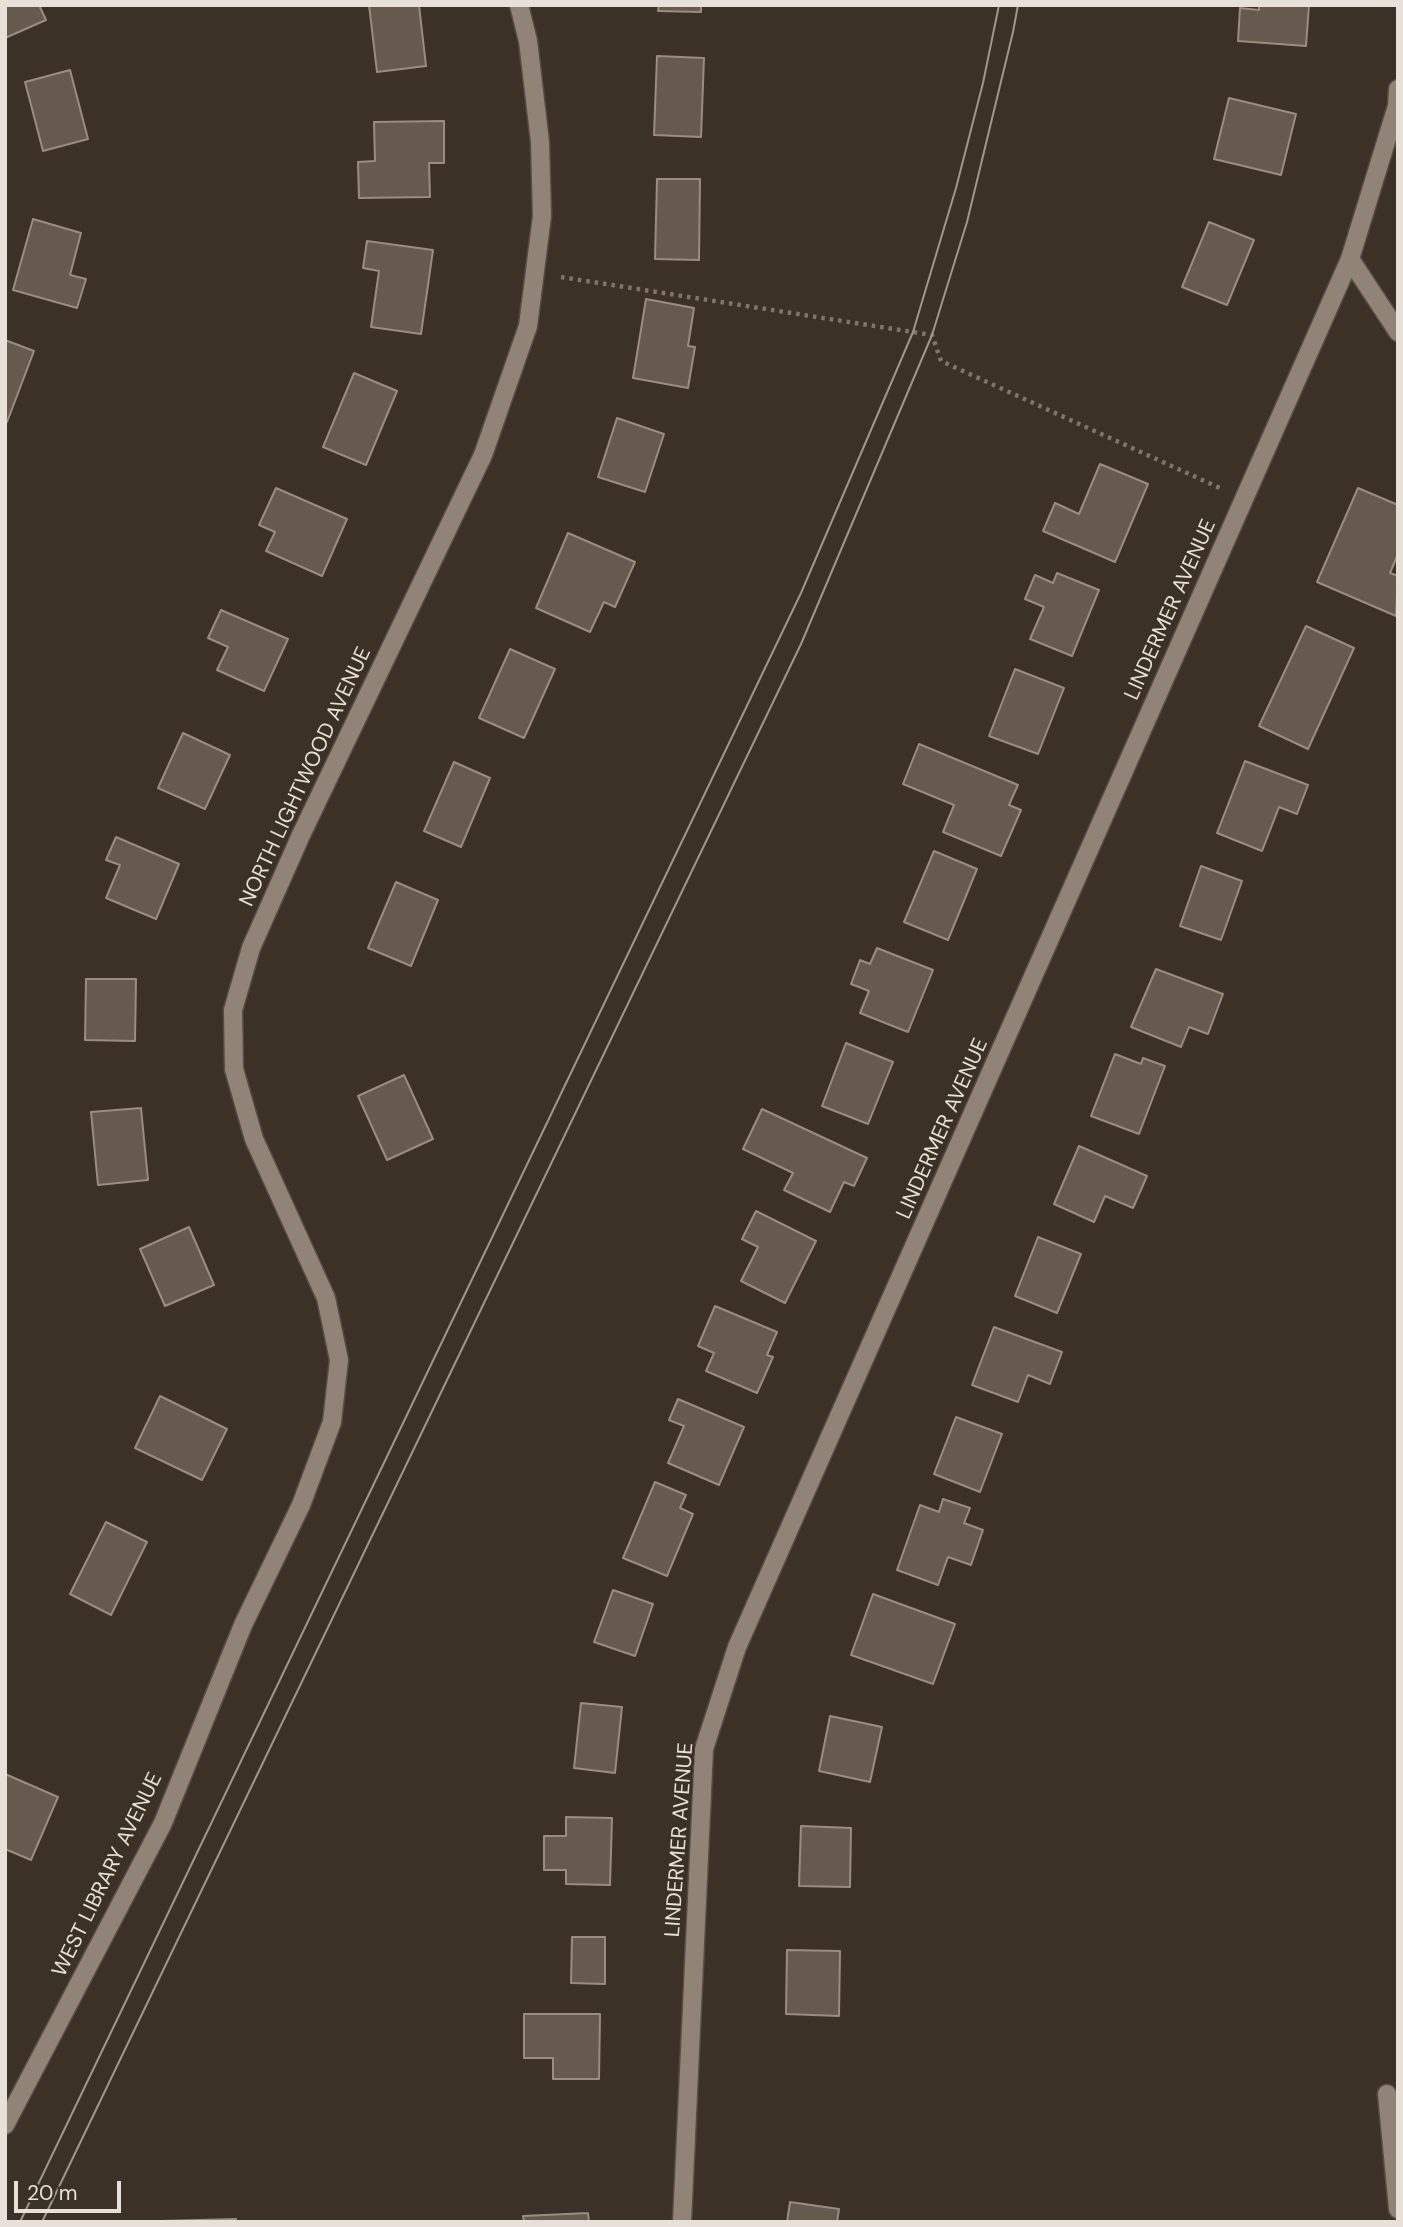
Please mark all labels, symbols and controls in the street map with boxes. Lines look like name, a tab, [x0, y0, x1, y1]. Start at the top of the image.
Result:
street label: LINDERMER AVENUE	[1120, 516, 1222, 704]
street label: NORTH LIGHTWOOD AVENUE	[235, 643, 377, 911]
street label: LINDERMER AVENUE	[892, 1035, 994, 1223]
street label: LINDERMER AVENUE	[661, 1742, 699, 1938]
street label: WEST LIBRARY AVENUE	[48, 1769, 168, 1981]
scale bar	[18, 2168, 124, 2212]
text: 20 m	[27, 2179, 78, 2207]

